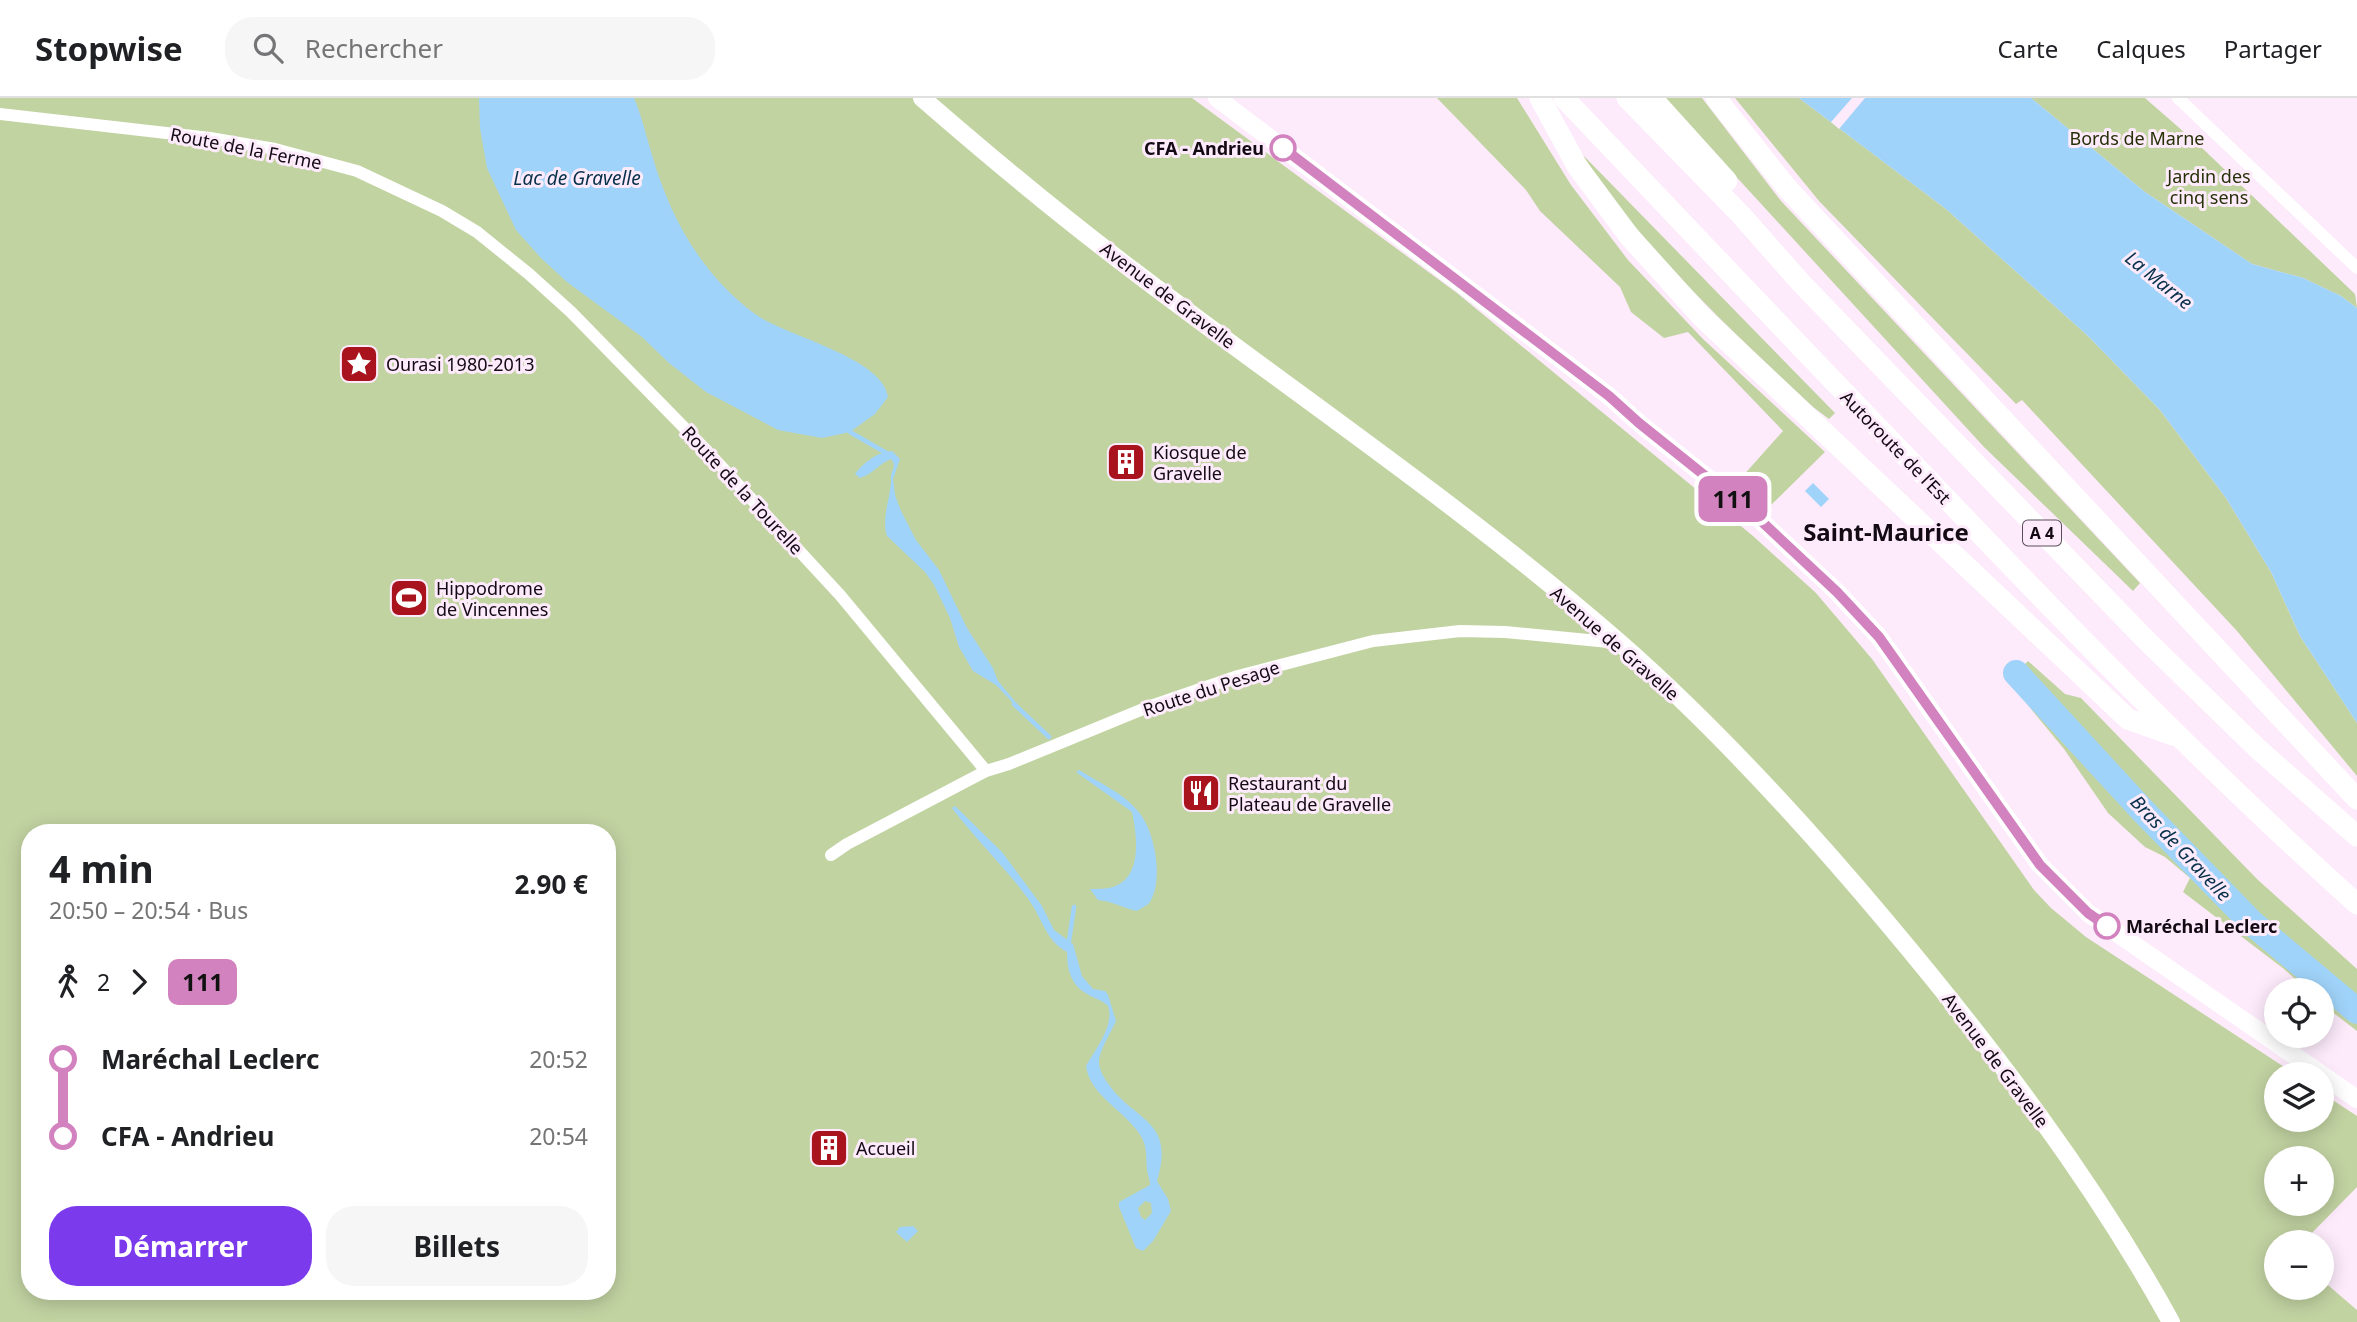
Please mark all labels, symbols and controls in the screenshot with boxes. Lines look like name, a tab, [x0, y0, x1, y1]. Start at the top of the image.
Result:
search box	[225, 17, 715, 80]
text: Stopwise	[35, 26, 183, 71]
icon: search	[249, 29, 287, 67]
text: Rechercher	[305, 30, 443, 66]
text: Carte	[1998, 32, 2058, 65]
text: Calques	[2096, 32, 2186, 65]
text: Partager	[2224, 32, 2322, 65]
street label: Route de la Ferme	[168, 122, 324, 174]
park label: Bords de Marne	[2069, 126, 2205, 150]
marker: CFA - Andrieu	[1270, 135, 1296, 161]
place label: CFA - Andrieu	[1144, 136, 1264, 160]
park label: Jardin des cinq sens	[2165, 164, 2251, 209]
water label: Lac de Gravelle	[513, 165, 641, 191]
street label: Avenue de Gravelle	[1096, 236, 1240, 354]
water label: La Marne	[2120, 245, 2198, 315]
place icon: Ourasi 1980-2013	[338, 343, 380, 385]
place label: Ourasi 1980-2013	[386, 352, 534, 376]
street label: Autoroute de l’Est	[1836, 385, 1957, 509]
street label: Route de la Tourelle	[677, 421, 809, 559]
place label: Kiosque de Gravelle	[1153, 440, 1247, 485]
building icon: Kiosque de Gravelle	[1105, 441, 1147, 483]
line badge: 111	[1693, 476, 1773, 522]
text: 111	[1712, 482, 1754, 515]
district label: Saint-Maurice	[1803, 515, 1969, 548]
road number: A 4	[2023, 520, 2061, 546]
place label: Hippodrome de Vincennes	[436, 576, 548, 621]
sports icon: Hippodrome de Vincennes	[388, 577, 430, 619]
street label: Avenue de Gravelle	[1546, 581, 1684, 705]
street label: Route du Pesage	[1140, 655, 1282, 721]
place label: Restaurant du Plateau de Gravelle	[1228, 771, 1391, 816]
restaurant icon: Restaurant du Plateau de Gravelle	[1180, 772, 1222, 814]
water label: Bras de Gravelle	[2125, 789, 2237, 907]
text: 4 min	[49, 842, 154, 894]
text: 2.90 €	[514, 866, 588, 902]
text: 20:50 – 20:54 · Bus	[49, 894, 248, 926]
marker: Maréchal Leclerc	[2094, 913, 2120, 939]
place label: Maréchal Leclerc	[2126, 914, 2277, 938]
icon: walk	[49, 963, 87, 1001]
icon: forward	[120, 963, 158, 1001]
text: 111	[182, 965, 223, 998]
text: 2	[97, 966, 110, 998]
map controls	[2264, 978, 2334, 1300]
button: locate	[2264, 978, 2334, 1048]
street label: Avenue de Gravelle	[1937, 988, 2055, 1132]
text: Maréchal Leclerc	[101, 1041, 319, 1077]
text: 20:52	[529, 1043, 588, 1075]
button: layers	[2264, 1062, 2334, 1132]
text: CFA - Andrieu	[101, 1118, 274, 1154]
text: 20:54	[529, 1120, 588, 1152]
building icon: Accueil	[808, 1127, 850, 1169]
place label: Accueil	[856, 1136, 915, 1160]
button: +	[2264, 1146, 2334, 1216]
button: Démarrer	[49, 1206, 312, 1286]
button: Billets	[326, 1206, 588, 1286]
button: −	[2264, 1230, 2334, 1300]

